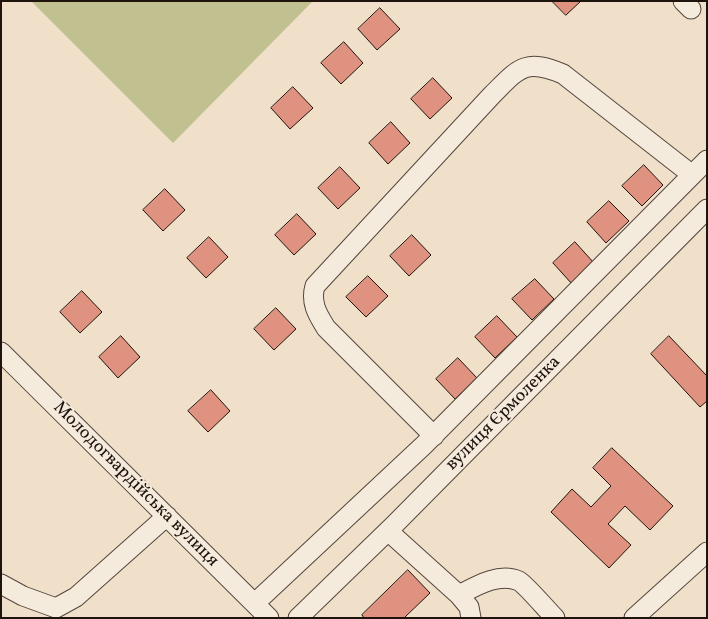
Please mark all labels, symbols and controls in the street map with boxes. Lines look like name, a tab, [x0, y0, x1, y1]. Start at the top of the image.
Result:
street label: вулиця Єрмоленка	[442, 352, 566, 476]
street label: Молодогвардійська вулиця	[48, 398, 222, 572]

